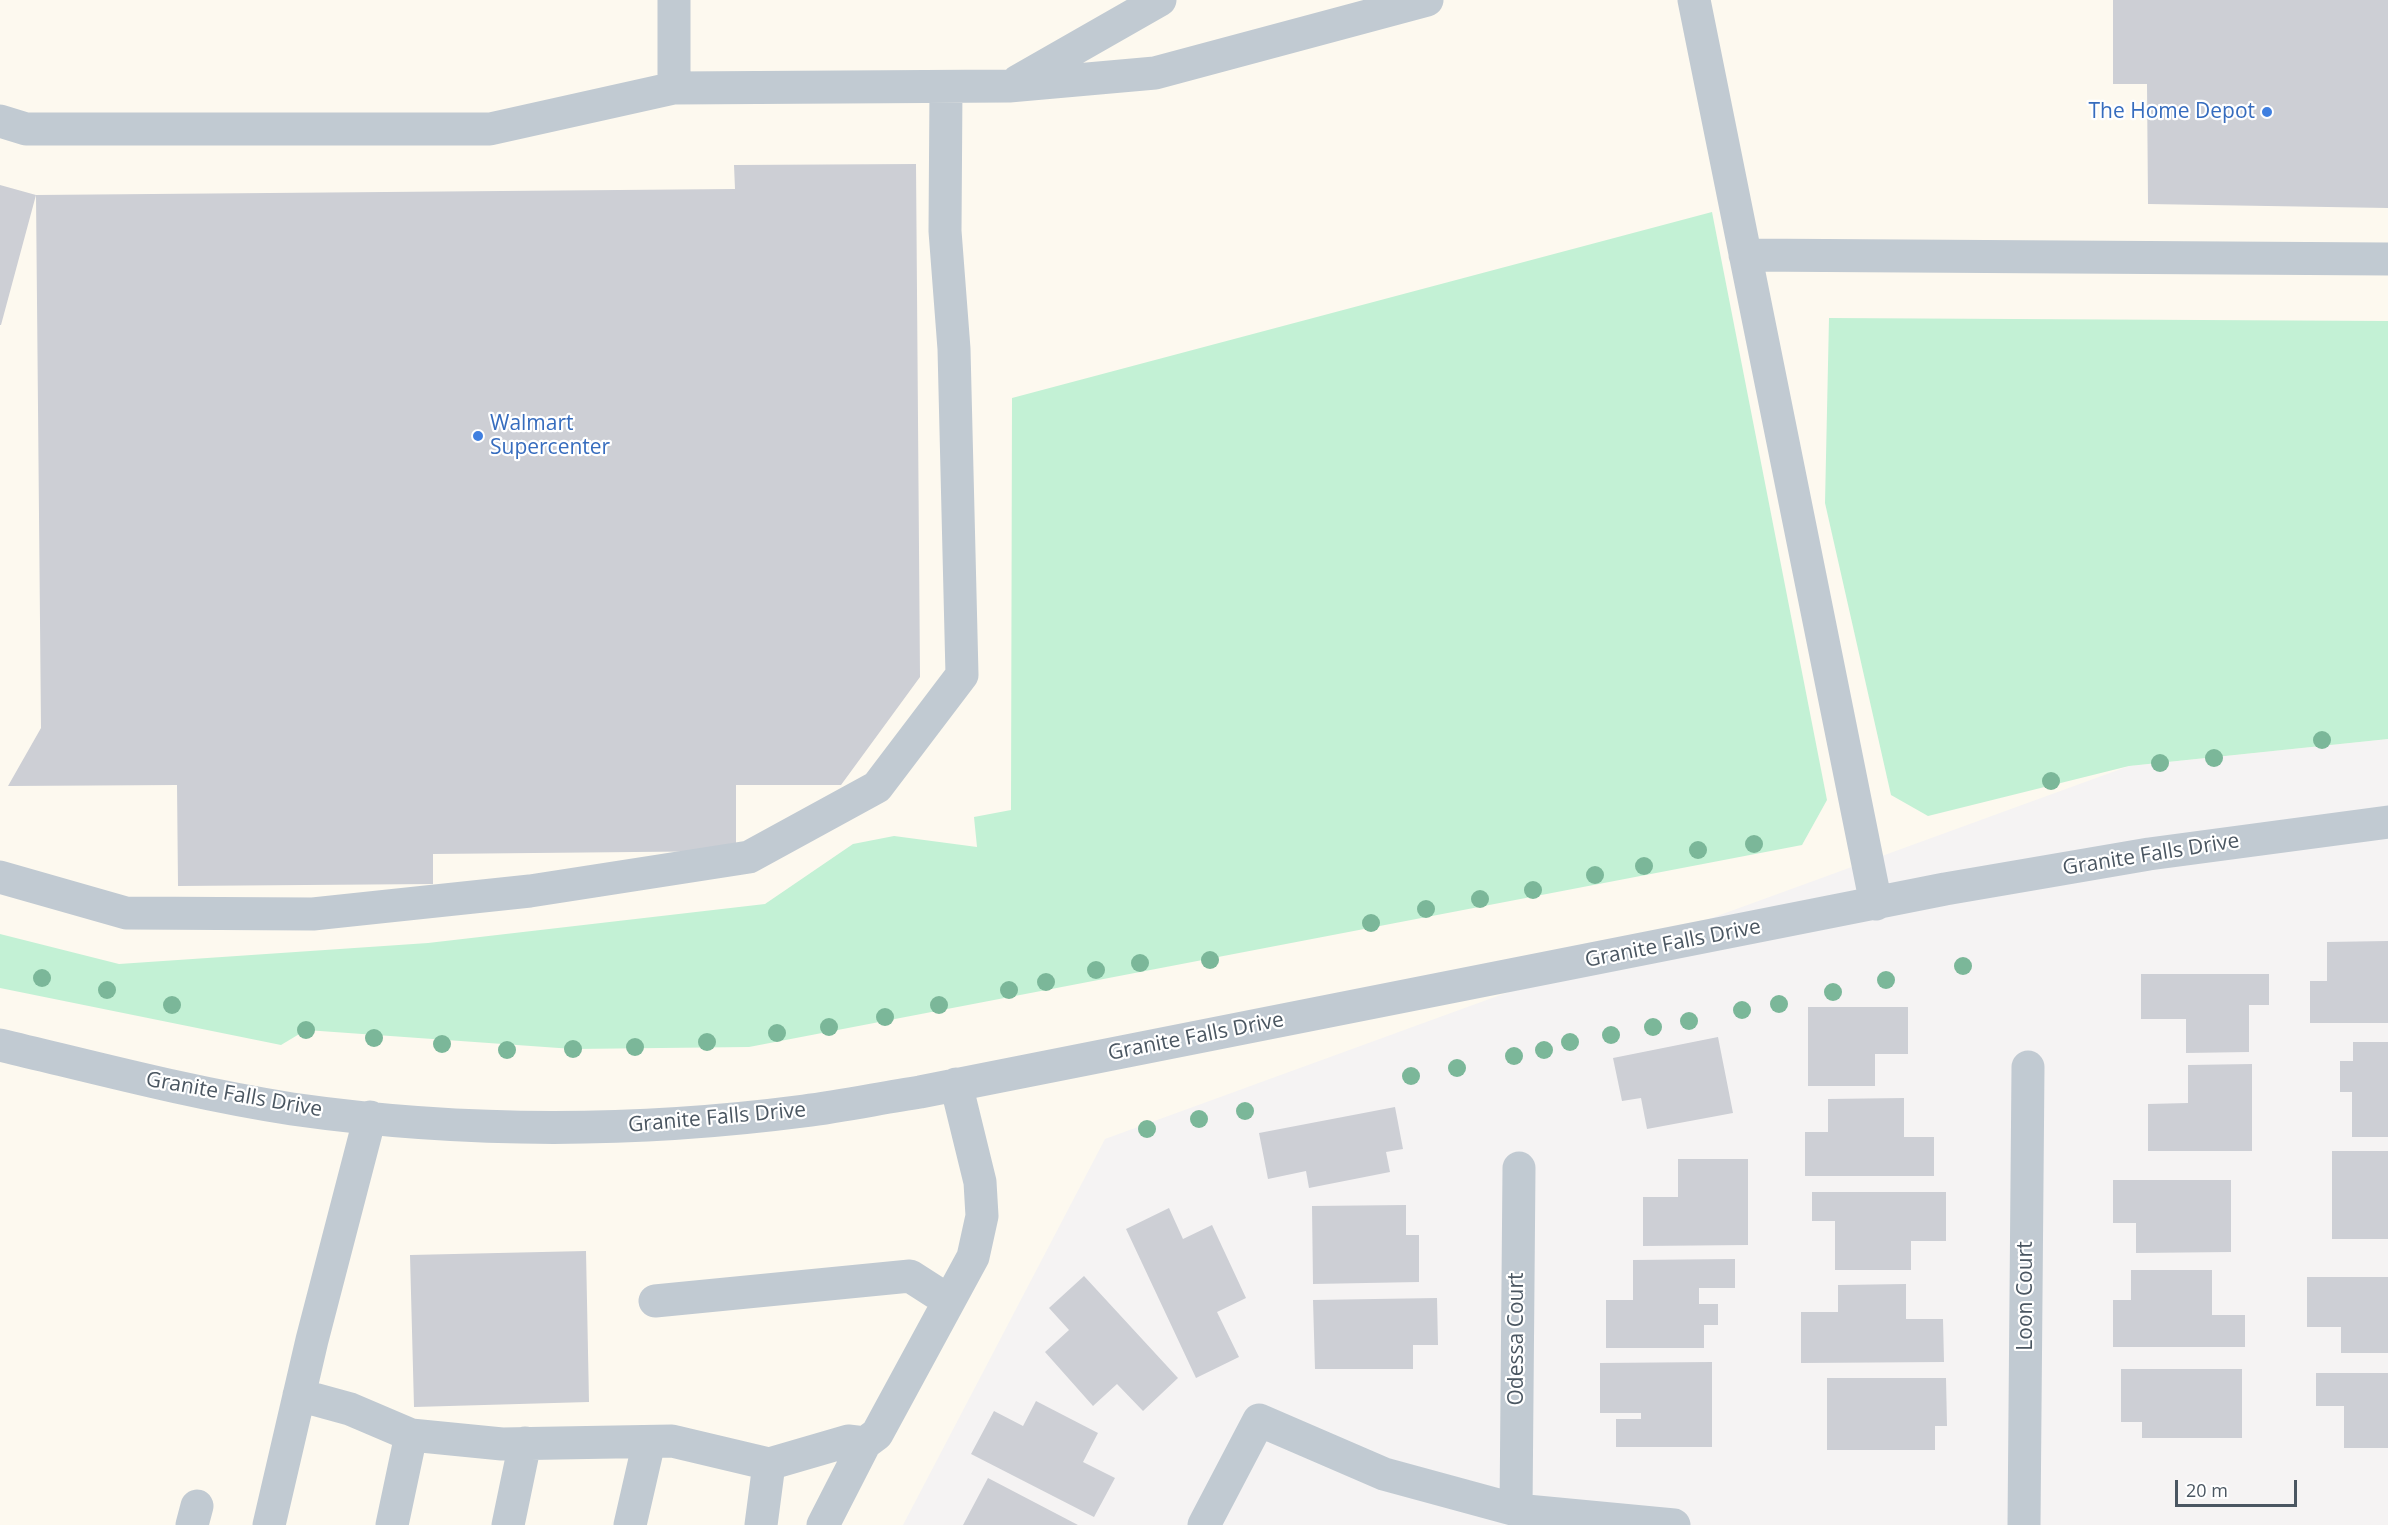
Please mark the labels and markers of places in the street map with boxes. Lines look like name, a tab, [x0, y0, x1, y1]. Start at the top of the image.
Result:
place label: The Home Depot	[2089, 99, 2255, 125]
marker: The Home Depot	[2260, 105, 2274, 119]
place label: Walmart Supercenter	[490, 411, 610, 461]
marker: Walmart Supercenter	[471, 429, 485, 443]

